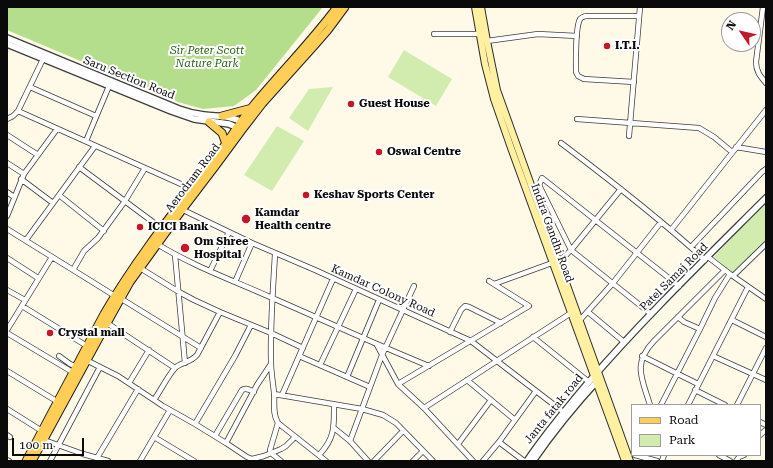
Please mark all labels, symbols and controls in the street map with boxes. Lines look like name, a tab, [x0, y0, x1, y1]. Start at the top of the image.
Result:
north arrow	[721, 12, 761, 52]
text: N	[724, 18, 739, 33]
place label: I.T.I.	[615, 39, 640, 53]
marker: I.T.I.	[602, 41, 612, 51]
park label: Sir Peter Scott Nature Park	[170, 44, 244, 70]
street label: Saru Section Road	[81, 54, 177, 102]
place label: Guest House	[359, 97, 430, 111]
marker: Guest House	[346, 99, 356, 109]
street label: Aerodram Road	[163, 141, 223, 215]
place label: Oswal Centre	[387, 145, 461, 159]
marker: Oswal Centre	[374, 147, 384, 157]
street label: Indira Gandhi Road	[528, 182, 576, 284]
place label: Keshav Sports Center	[314, 188, 434, 202]
marker: Keshav Sports Center	[301, 190, 311, 200]
place label: Kamdar Health centre	[255, 206, 331, 232]
marker: Kamdar Health centre	[240, 213, 252, 225]
place label: ICICI Bank	[148, 220, 209, 234]
marker: ICICI Bank	[135, 222, 145, 232]
place label: Om Shree Hospital	[194, 235, 248, 261]
street label: Patel Samaj Road	[637, 240, 711, 314]
marker: Om Shree Hospital	[179, 242, 191, 254]
street label: Kamdar Colony Road	[329, 262, 437, 320]
place label: Crystal mall	[58, 326, 125, 340]
marker: Crystal mall	[45, 328, 55, 338]
street label: Janta fatak road	[522, 372, 586, 446]
legend	[631, 404, 761, 456]
text: Road	[669, 413, 698, 427]
scale bar	[14, 430, 86, 456]
text: Park	[669, 433, 695, 447]
text: 100 m	[19, 438, 53, 452]

